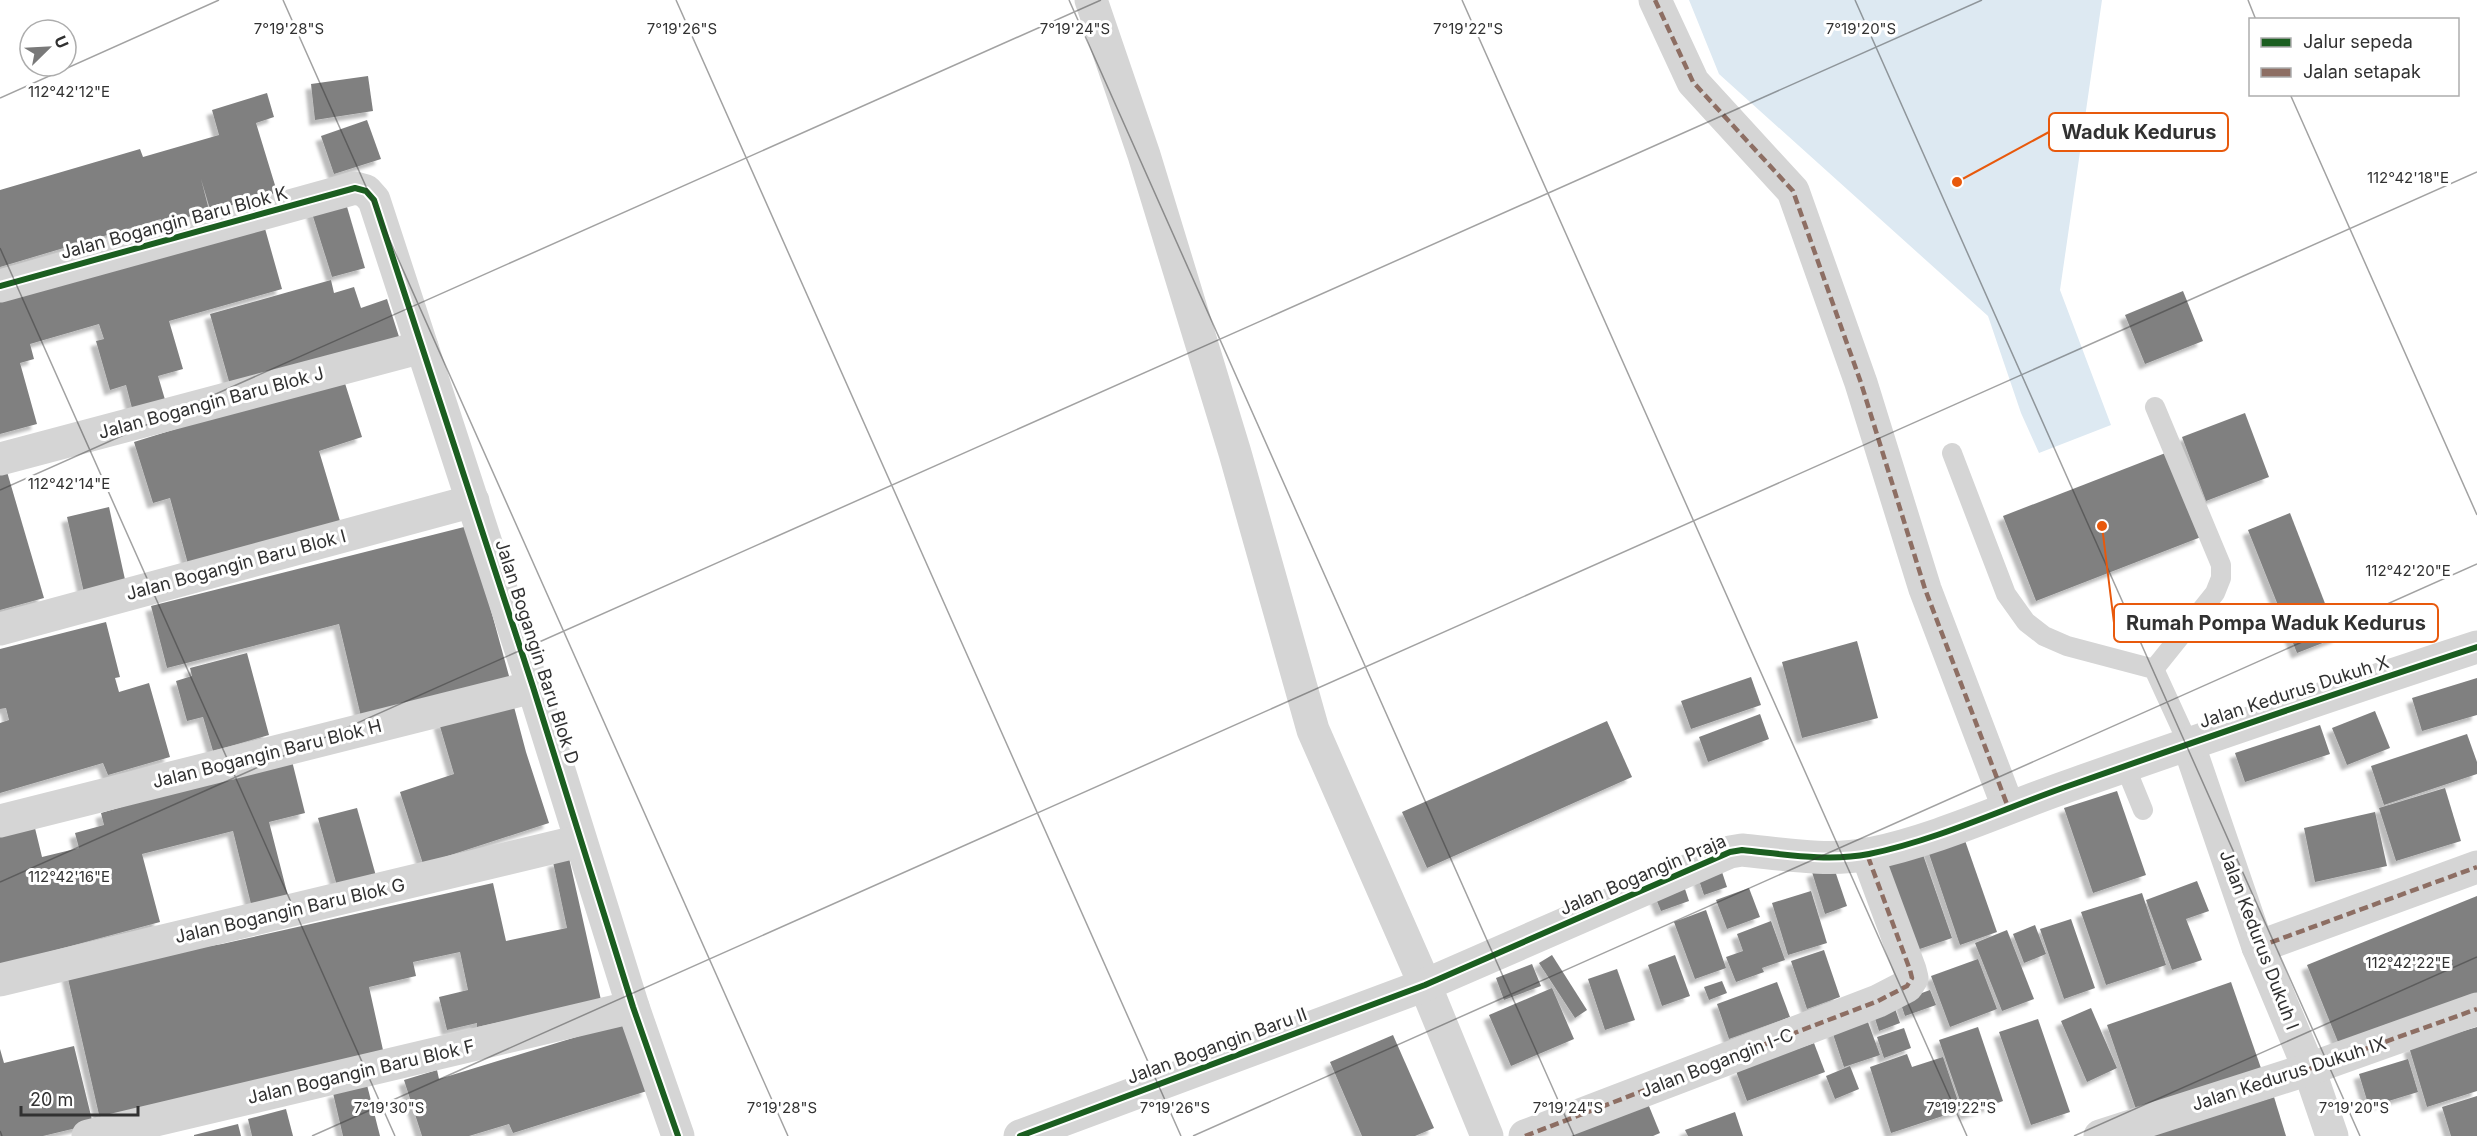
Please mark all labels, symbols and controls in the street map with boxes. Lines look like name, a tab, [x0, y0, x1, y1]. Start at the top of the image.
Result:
north arrow	[18, 18, 78, 78]
legend	[2249, 18, 2459, 96]
text: 7°19'28"S	[254, 19, 324, 38]
text: 7°19'26"S	[647, 19, 717, 38]
text: 7°19'24"S	[1040, 19, 1110, 38]
text: 7°19'22"S	[1433, 19, 1503, 38]
text: 7°19'20"S	[1826, 19, 1896, 38]
text: Jalur sepeda	[2303, 31, 2413, 52]
text: U	[50, 32, 73, 51]
text: Jalan setapak	[2303, 61, 2421, 82]
text: 112°42'12"E	[28, 82, 110, 101]
callout: Waduk Kedurus	[2049, 113, 2228, 151]
text: Waduk Kedurus	[2062, 120, 2216, 144]
text: 112°42'18"E	[2367, 168, 2449, 187]
street label: Jalan Bogangin Baru Blok K	[58, 182, 290, 263]
street label: Jalan Bogangin Baru Blok J	[96, 362, 326, 443]
text: 112°42'14"E	[28, 474, 110, 493]
street label: Jalan Bogangin Baru Blok I	[123, 525, 348, 604]
street label: Jalan Bogangin Baru Blok D	[491, 537, 584, 767]
text: 112°42'20"E	[2365, 561, 2451, 580]
callout: Rumah Pompa Waduk Kedurus	[2114, 604, 2438, 642]
text: Rumah Pompa Waduk Kedurus	[2126, 611, 2426, 635]
street label: Jalan Kedurus Dukuh X	[2196, 651, 2391, 732]
street label: Jalan Bogangin Baru Blok H	[150, 715, 384, 792]
street label: Jalan Bogangin Praja	[1556, 830, 1729, 919]
street label: Jalan Kedurus Dukuh I	[2215, 847, 2303, 1033]
text: 112°42'16"E	[28, 867, 110, 886]
street label: Jalan Bogangin Baru Blok G	[173, 874, 407, 947]
text: 112°42'22"E	[2365, 953, 2451, 972]
street label: Jalan Bogangin Baru II	[1124, 1003, 1310, 1088]
street label: Jalan Bogangin I-C	[1637, 1024, 1796, 1101]
street label: Jalan Kedurus Dukuh IX	[2189, 1032, 2389, 1115]
street label: Jalan Bogangin Baru Blok F	[245, 1035, 477, 1108]
scale bar	[21, 1079, 138, 1117]
text: 20 m	[30, 1089, 73, 1110]
text: 7°19'30"S	[354, 1098, 424, 1117]
text: 7°19'28"S	[747, 1098, 817, 1117]
text: 7°19'26"S	[1140, 1098, 1210, 1117]
text: 7°19'24"S	[1533, 1098, 1603, 1117]
text: 7°19'22"S	[1926, 1098, 1996, 1117]
text: 7°19'20"S	[2319, 1098, 2389, 1117]

